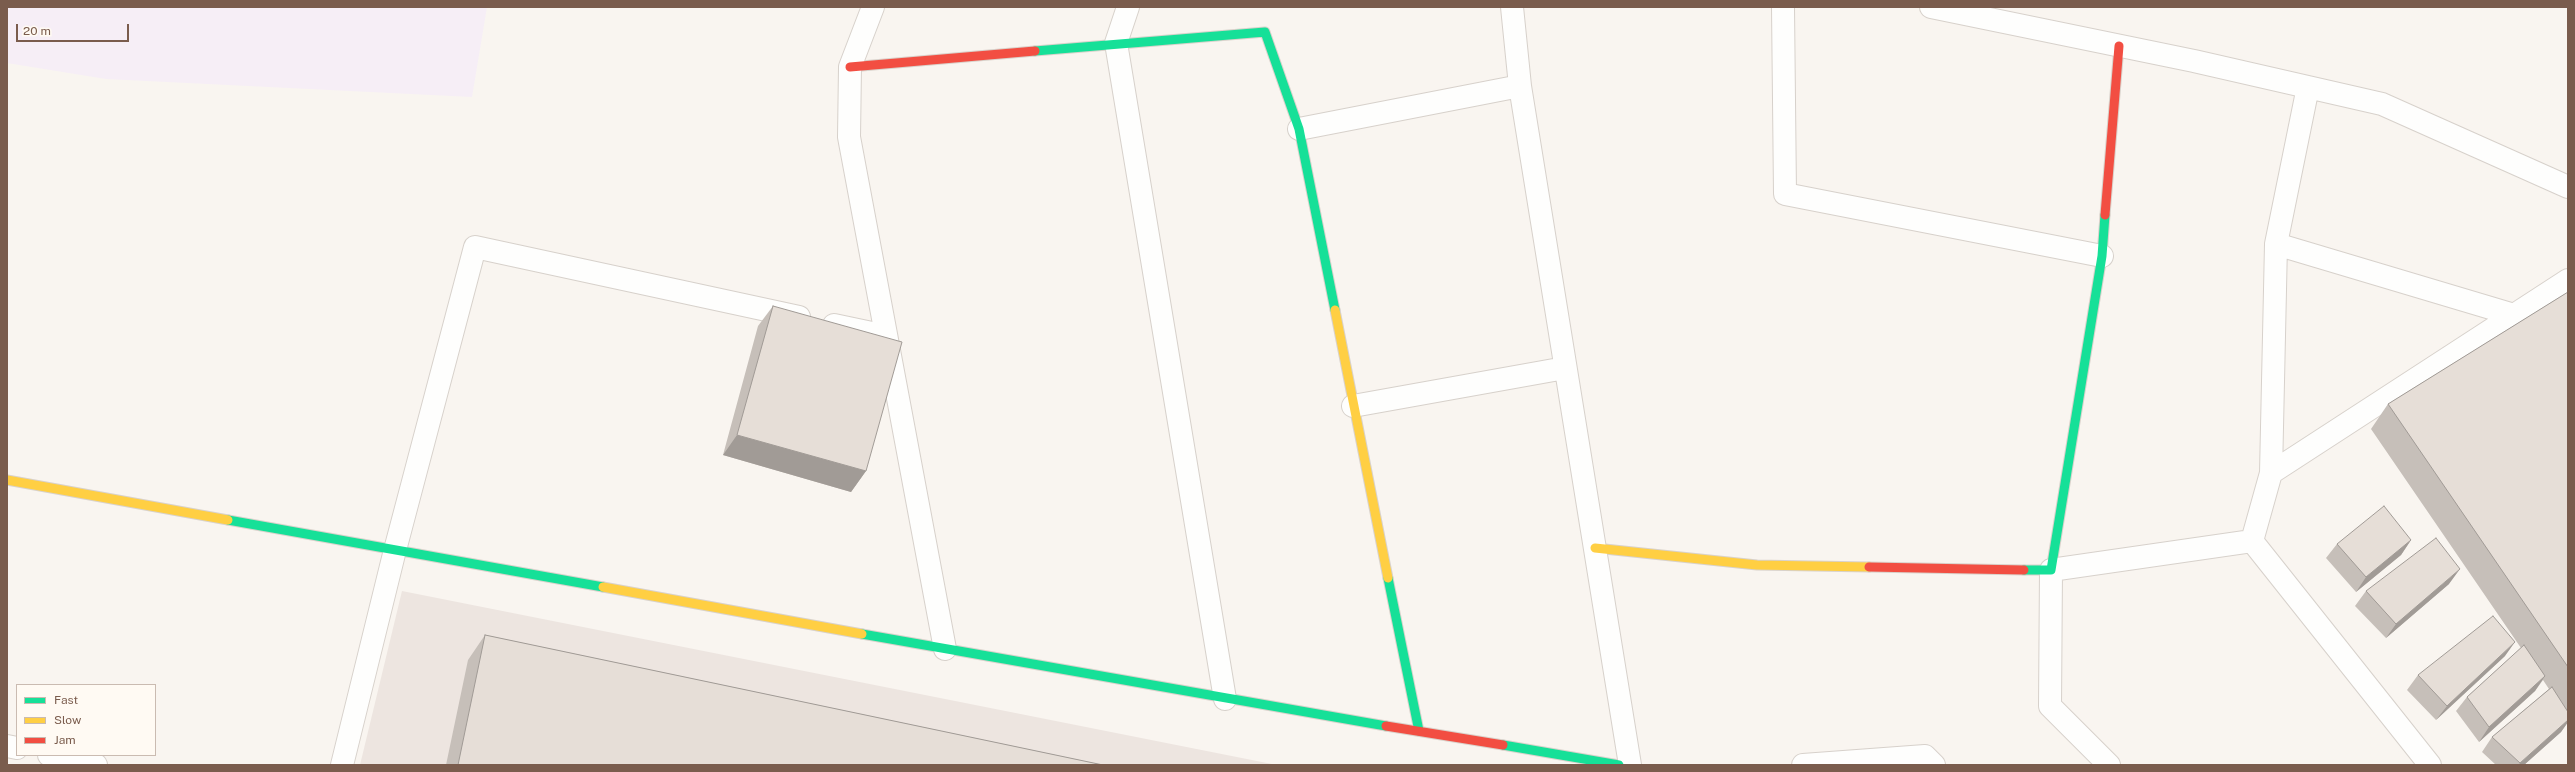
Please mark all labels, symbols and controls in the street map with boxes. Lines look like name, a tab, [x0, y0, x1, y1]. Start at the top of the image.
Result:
scale bar	[18, 16, 131, 42]
text: 20 m	[23, 24, 51, 38]
legend	[16, 684, 156, 756]
text: Fast	[54, 693, 78, 707]
text: Slow	[54, 713, 81, 727]
text: Jam	[54, 733, 76, 747]

